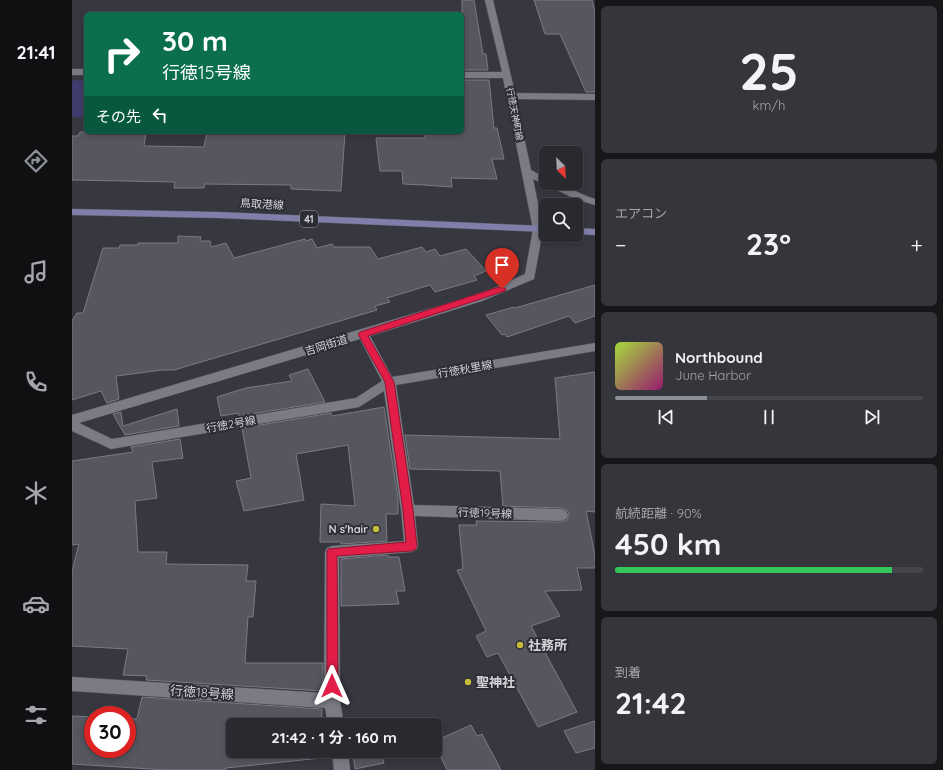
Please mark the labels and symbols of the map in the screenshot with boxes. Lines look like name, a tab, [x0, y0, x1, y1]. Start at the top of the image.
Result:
street label: 行徳天神町線	[504, 86, 526, 143]
north arrow	[539, 146, 583, 190]
street label: 鳥取港線	[240, 196, 284, 212]
road number: 41	[300, 211, 318, 227]
pin	[485, 248, 519, 289]
street label: 吉岡街道	[303, 332, 349, 358]
street label: 行徳秋里線	[437, 357, 493, 381]
street label: 行徳2号線	[205, 413, 257, 435]
street label: 行徳19号線	[458, 505, 512, 521]
place label: N s'hair	[328, 522, 368, 536]
marker: N s'hair	[371, 524, 381, 534]
place label: 社務所	[528, 637, 567, 653]
marker: 社務所	[515, 640, 525, 650]
position arrow	[311, 665, 353, 707]
place label: 聖神社	[476, 674, 515, 690]
marker: 聖神社	[463, 677, 473, 687]
street label: 行徳18号線	[170, 682, 234, 702]
speed limit sign: 30	[84, 706, 136, 758]

